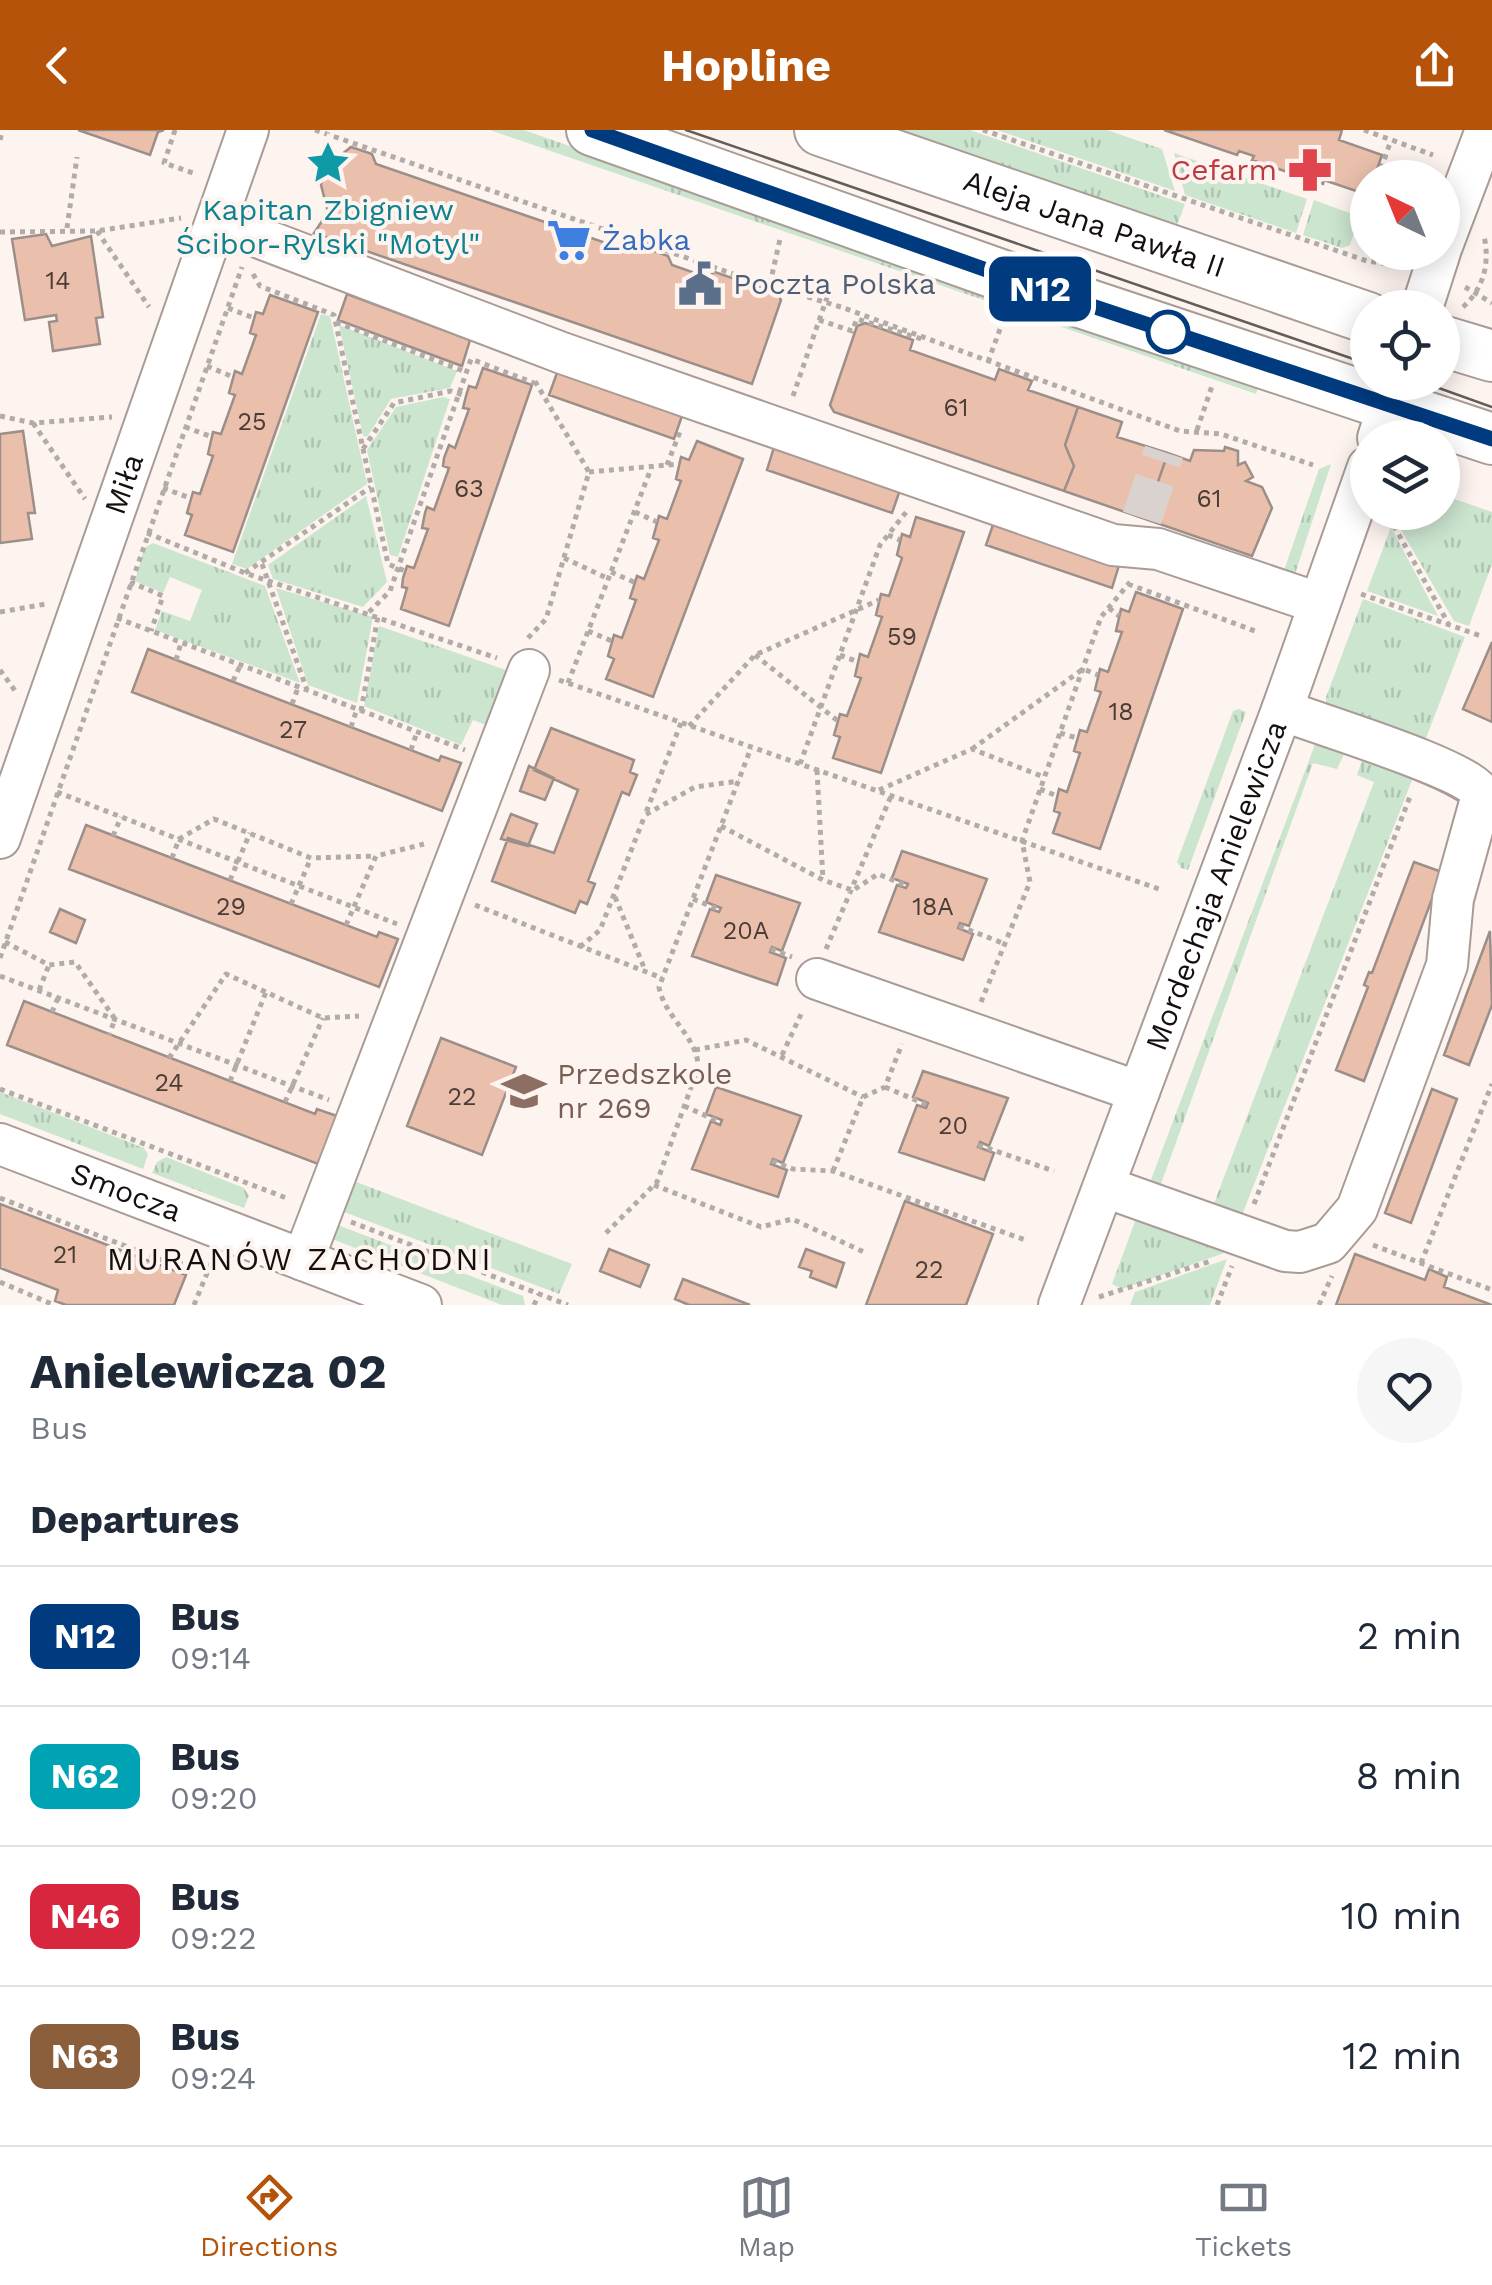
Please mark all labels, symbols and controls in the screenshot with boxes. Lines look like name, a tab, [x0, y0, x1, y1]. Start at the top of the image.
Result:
icon: back	[30, 38, 85, 93]
icon: share	[1407, 38, 1462, 93]
text: Hopline	[661, 39, 831, 92]
place icon: Kapitan Zbigniew Ścibor-Rylski "Motyl"	[304, 139, 352, 187]
pharmacy icon: Cefarm	[1286, 146, 1334, 194]
place label: Cefarm	[1171, 152, 1277, 187]
north arrow	[1350, 160, 1460, 270]
map controls	[1350, 160, 1460, 530]
street label: Aleja Jana Pawła II	[959, 163, 1230, 285]
place label: Kapitan Zbigniew Ścibor-Rylski "Motyl"	[176, 192, 480, 261]
supermarket icon: Żabka	[545, 216, 593, 264]
place label: Żabka	[602, 222, 690, 257]
line badge: N12	[982, 256, 1098, 322]
public building icon: Poczta Polska	[676, 260, 724, 308]
house number: 14	[45, 266, 71, 295]
place label: Poczta Polska	[733, 266, 936, 301]
text: N12	[1009, 268, 1071, 310]
button: locate	[1350, 290, 1460, 400]
unlabelled marker	[1147, 311, 1189, 353]
house number: 61	[944, 393, 968, 422]
house number: 25	[237, 407, 267, 436]
button: layers	[1350, 420, 1460, 530]
street label: Miła	[97, 449, 150, 519]
house number: 63	[454, 474, 484, 503]
house number: 61	[1197, 484, 1221, 513]
house number: 59	[887, 622, 917, 651]
house number: 18	[1108, 697, 1134, 726]
house number: 27	[279, 715, 307, 744]
street label: Mordechaja Anielewicza	[1138, 715, 1294, 1055]
house number: 29	[216, 892, 246, 921]
house number: 18A	[912, 892, 954, 921]
house number: 20A	[723, 916, 769, 945]
place label: Przedszkole nr 269	[557, 1056, 732, 1125]
school or university icon: Przedszkole nr 269	[500, 1067, 548, 1115]
house number: 24	[154, 1068, 184, 1097]
house number: 22	[447, 1082, 477, 1111]
house number: 20	[938, 1111, 968, 1140]
street label: Smocza	[66, 1155, 186, 1229]
house number: 21	[53, 1240, 77, 1269]
district label: MURANÓW ZACHODNI	[107, 1240, 493, 1278]
house number: 22	[914, 1255, 944, 1284]
button: heart	[1357, 1338, 1462, 1443]
text: Anielewicza 02	[30, 1343, 387, 1400]
text: Bus	[30, 1409, 88, 1447]
text: Departures	[30, 1498, 239, 1542]
text: Bus	[170, 1595, 240, 1639]
text: 2 min	[1357, 1614, 1462, 1658]
text: N12	[54, 1615, 116, 1657]
text: 09:14	[170, 1639, 251, 1677]
text: Bus	[170, 1735, 240, 1779]
text: 8 min	[1356, 1754, 1462, 1798]
text: N62	[51, 1755, 119, 1797]
text: 09:20	[170, 1779, 258, 1817]
text: Bus	[170, 1875, 240, 1919]
text: 10 min	[1341, 1894, 1462, 1938]
text: N46	[50, 1895, 120, 1937]
text: 09:22	[170, 1919, 257, 1957]
text: Bus	[170, 2015, 240, 2059]
text: 12 min	[1342, 2034, 1462, 2078]
text: N63	[51, 2035, 119, 2077]
text: 09:24	[170, 2059, 256, 2097]
tab: Directions	[200, 2170, 338, 2263]
tab: Map	[738, 2170, 795, 2263]
tab: Tickets	[1195, 2170, 1292, 2263]

